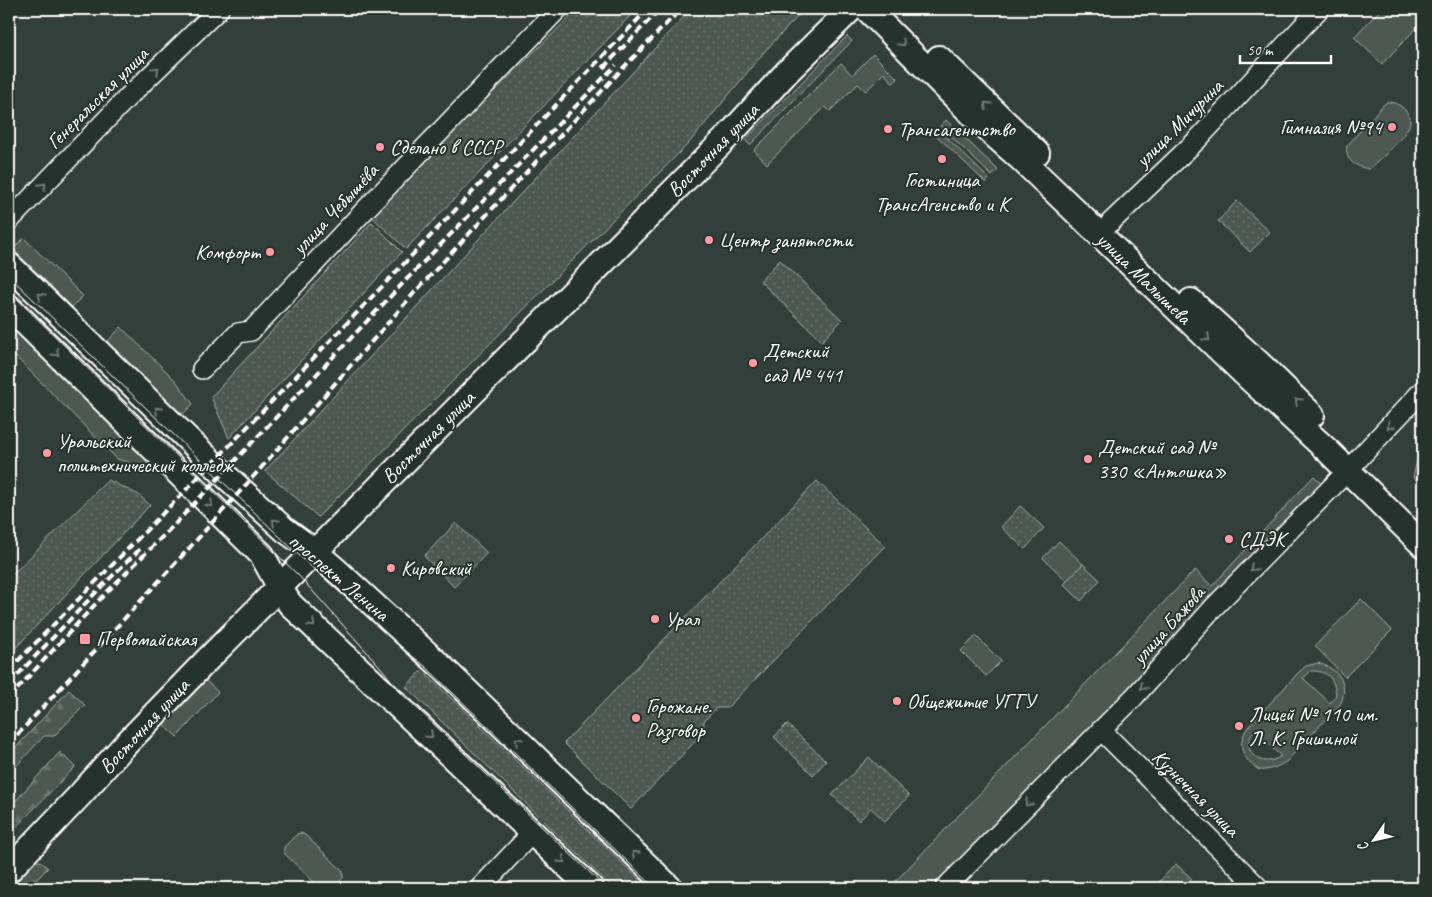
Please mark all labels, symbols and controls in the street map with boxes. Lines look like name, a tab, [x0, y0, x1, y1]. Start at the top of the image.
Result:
scale bar	[1240, 32, 1331, 64]
one-way arrow	[896, 38, 905, 47]
street label: Генеральская улица	[41, 40, 155, 154]
text: 50 m	[1247, 41, 1274, 60]
one-way arrow	[151, 67, 160, 76]
street label: улица Мичурина	[1128, 72, 1230, 174]
street label: Восточная улица	[661, 96, 766, 203]
one-way arrow	[984, 102, 993, 111]
place label: Гимназия №94	[1280, 114, 1385, 140]
place label: Трансагентство	[898, 116, 1016, 142]
marker: Гимназия №94	[1386, 121, 1398, 133]
marker: Трансагентство	[882, 123, 894, 135]
place label: Сделано в СССР	[390, 134, 505, 160]
marker: Сделано в СССР	[374, 141, 386, 153]
marker: Гостиница ТрансАгенство и К	[936, 153, 948, 165]
street label: улица Чебышёва	[285, 157, 385, 261]
place label: Гостиница ТрансАгенство и К	[875, 167, 1013, 217]
one-way arrow	[37, 182, 46, 191]
street label: улица Малышева	[1090, 225, 1198, 331]
place label: Центр занятости	[719, 227, 854, 254]
marker: Центр занятости	[703, 234, 715, 246]
place label: Комфорт	[195, 239, 261, 265]
marker: Комфорт	[264, 246, 276, 258]
one-way arrow	[38, 293, 47, 302]
one-way arrow	[1202, 332, 1211, 341]
place label: Детский сад № 441	[763, 338, 844, 388]
one-way arrow	[51, 347, 60, 356]
marker: Детский сад № 441	[747, 357, 759, 369]
street label: Восточная улица	[376, 384, 481, 489]
one-way arrow	[1295, 398, 1304, 407]
one-way arrow	[155, 406, 164, 415]
one-way arrow	[1387, 421, 1396, 430]
place label: Уральский политехнический колледж	[57, 428, 235, 478]
place label: Детский сад № 330 «Антошка»	[1098, 434, 1227, 484]
marker: Уральский политехнический колледж	[41, 447, 53, 459]
marker: Детский сад № 330 «Антошка»	[1082, 453, 1094, 465]
one-way arrow	[204, 498, 213, 507]
one-way arrow	[272, 519, 281, 528]
place label: СДЭК	[1239, 526, 1289, 552]
street label: проспект Ленина	[283, 527, 396, 628]
marker: СДЭК	[1223, 533, 1235, 545]
place label: Кировский	[401, 555, 472, 581]
marker: Кировский	[385, 562, 397, 574]
one-way arrow	[1249, 562, 1258, 571]
street label: улица Бажова	[1125, 578, 1212, 671]
place label: Урал	[665, 606, 701, 632]
marker: Урал	[649, 613, 661, 625]
one-way arrow	[306, 618, 315, 627]
place label: Первомайская	[96, 626, 198, 652]
marker: Первомайская	[78, 632, 92, 646]
street label: Восточная улица	[93, 671, 196, 779]
one-way arrow	[1140, 682, 1149, 691]
place label: Общежитие УГГУ	[907, 688, 1038, 714]
place label: Горожане. Разговор	[646, 693, 713, 744]
marker: Общежитие УГГУ	[891, 695, 903, 707]
place label: Лицей № 110 им. Л. К. Гришиной	[1249, 701, 1378, 751]
marker: Горожане. Разговор	[630, 712, 642, 724]
marker: Лицей № 110 им. Л. К. Гришиной	[1233, 720, 1245, 732]
one-way arrow	[425, 729, 434, 738]
one-way arrow	[515, 738, 524, 747]
street label: Кузнечная улица	[1146, 744, 1246, 844]
one-way arrow	[1025, 797, 1034, 806]
north arrow	[1350, 814, 1400, 864]
text: С	[1353, 838, 1373, 855]
one-way arrow	[632, 851, 641, 860]
one-way arrow	[557, 854, 566, 863]

